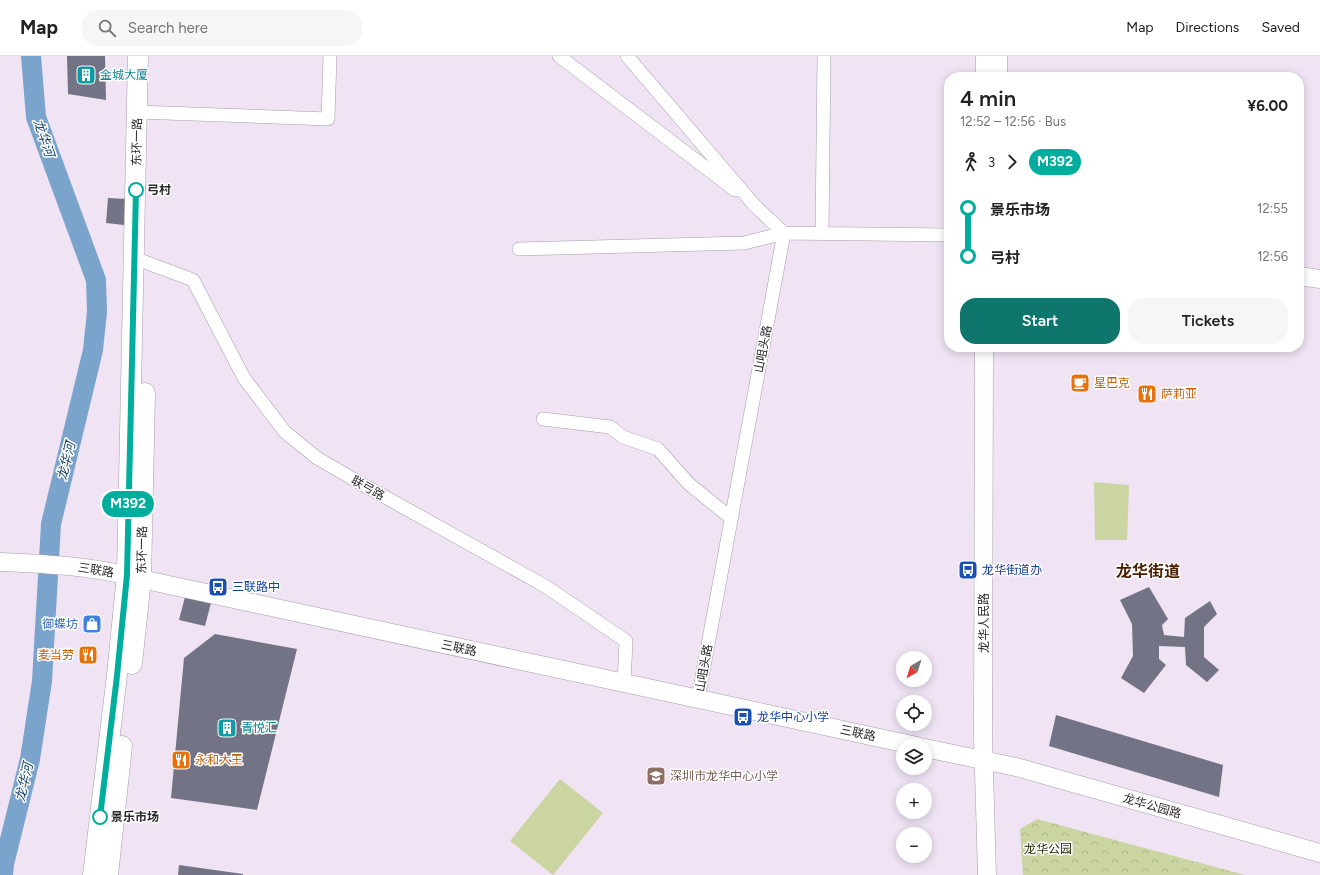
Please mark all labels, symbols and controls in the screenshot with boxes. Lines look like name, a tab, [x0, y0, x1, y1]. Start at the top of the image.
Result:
search box	[82, 10, 362, 46]
text: Map	[20, 16, 58, 39]
icon: search	[96, 17, 118, 39]
text: Search here	[128, 19, 208, 37]
text: Map	[1126, 19, 1154, 36]
text: Directions	[1176, 19, 1239, 36]
text: Saved	[1261, 19, 1300, 36]
building icon: 金城大厦	[75, 64, 97, 86]
place label: 金城大厦	[100, 68, 148, 82]
text: 4 min	[960, 85, 1016, 112]
text: ¥6.00	[1247, 97, 1288, 115]
text: 12:52 – 12:56 · Bus	[960, 114, 1066, 129]
water label: 龙华河	[31, 117, 58, 162]
street label: 东环一路	[130, 118, 144, 166]
icon: walk	[960, 151, 982, 173]
icon: forward	[1001, 151, 1023, 173]
text: M392	[1037, 153, 1073, 170]
text: 3	[988, 155, 995, 170]
marker: 弓村	[128, 182, 144, 198]
place label: 弓村	[147, 183, 171, 197]
text: 景乐市场	[990, 201, 1050, 219]
text: 12:55	[1257, 201, 1288, 216]
text: 弓村	[990, 249, 1020, 267]
text: 12:56	[1257, 249, 1288, 264]
button: Start	[960, 298, 1120, 344]
button: Tickets	[1128, 298, 1288, 344]
street label: 山咀头路	[752, 324, 774, 374]
cafe icon: 星巴克	[1069, 372, 1091, 394]
place label: 星巴克	[1094, 376, 1130, 390]
restaurant icon: 萨莉亚	[1136, 383, 1158, 405]
place label: 萨莉亚	[1161, 387, 1197, 401]
water label: 龙华河	[54, 437, 79, 482]
street label: 联弓路	[349, 473, 387, 503]
line badge: M392	[100, 491, 156, 517]
text: M392	[110, 495, 146, 512]
street label: 东环一路	[135, 526, 149, 574]
bus stop icon: 龙华街道办	[957, 559, 979, 581]
street label: 三联路	[77, 560, 115, 580]
district label: 龙华街道	[1116, 562, 1180, 581]
place label: 龙华街道办	[982, 563, 1042, 577]
bus stop icon: 三联路中	[207, 576, 229, 598]
place label: 三联路中	[232, 580, 280, 594]
street label: 龙华人民路	[977, 593, 991, 653]
shop icon: 御蝶坊	[81, 613, 103, 635]
place label: 御蝶坊	[42, 617, 78, 631]
street label: 三联路	[440, 637, 478, 659]
street label: 山咀头路	[693, 643, 715, 693]
restaurant icon: 麦当劳	[77, 644, 99, 666]
place label: 麦当劳	[38, 648, 74, 662]
north arrow	[896, 651, 932, 687]
map controls	[896, 651, 932, 863]
button: locate	[896, 695, 932, 731]
bus stop icon: 龙华中心小学	[732, 706, 754, 728]
place label: 龙华中心小学	[757, 710, 829, 724]
building icon: 青悦汇	[216, 717, 238, 739]
place label: 青悦汇	[241, 721, 277, 735]
street label: 三联路	[839, 722, 877, 744]
button: layers	[896, 739, 932, 775]
restaurant icon: 永和大王	[170, 749, 192, 771]
place label: 永和大王	[195, 753, 243, 767]
water label: 龙华河	[12, 758, 36, 803]
school or university icon: 深圳市龙华中心小学	[645, 765, 667, 787]
place label: 深圳市龙华中心小学	[670, 769, 778, 783]
button: +	[896, 783, 932, 819]
street label: 龙华公园路	[1121, 791, 1183, 821]
marker: 景乐市场	[92, 809, 108, 825]
place label: 景乐市场	[111, 810, 159, 824]
button: −	[896, 827, 932, 863]
park label: 龙华公园	[1024, 842, 1072, 856]

